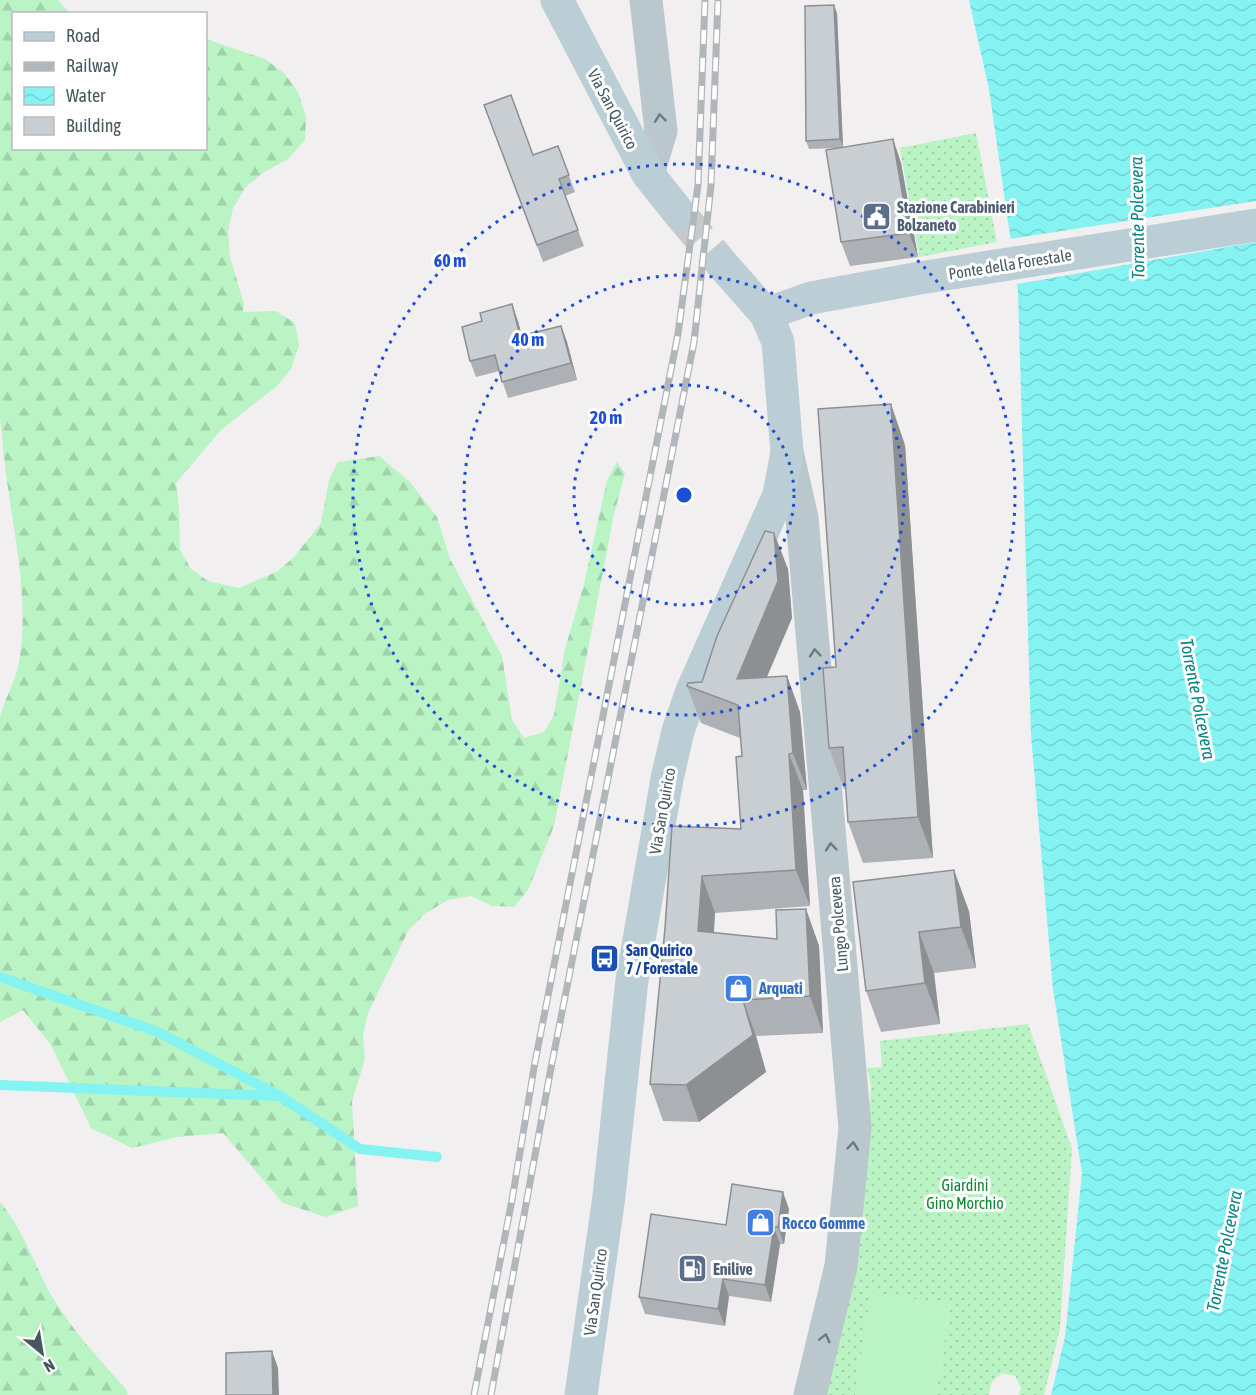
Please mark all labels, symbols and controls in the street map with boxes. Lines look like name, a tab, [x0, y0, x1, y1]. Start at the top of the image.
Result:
legend	[12, 12, 207, 150]
text: Road	[66, 25, 100, 46]
text: Railway	[66, 55, 118, 76]
street label: Via San Quirico	[584, 66, 642, 152]
text: Water	[66, 85, 106, 106]
one-way arrow	[654, 113, 667, 122]
text: Building	[66, 115, 121, 136]
water label: Torrente Polcevera	[1125, 156, 1149, 280]
place label: Stazione Carabinieri Bolzaneto	[897, 198, 1015, 234]
public building icon: Stazione Carabinieri Bolzaneto	[860, 200, 892, 232]
street label: Ponte della Forestale	[947, 245, 1073, 283]
text: 60 m	[434, 250, 466, 271]
text: 40 m	[511, 329, 544, 350]
text: 20 m	[590, 407, 622, 428]
centre of rings	[674, 485, 694, 505]
water label: Torrente Polcevera	[1176, 637, 1220, 762]
one-way arrow	[809, 648, 822, 657]
street label: Via San Quirico	[646, 766, 678, 856]
one-way arrow	[825, 842, 838, 851]
street label: Lungo Polcevera	[825, 875, 852, 973]
place label: San Quirico 7 / Forestale	[626, 941, 698, 977]
bus stop icon: San Quirico 7 / Forestale	[589, 943, 621, 975]
shop icon: Arquati	[722, 972, 754, 1004]
place label: Arquati	[758, 979, 803, 997]
one-way arrow	[846, 1141, 859, 1150]
park label: Giardini Gino Morchio	[926, 1176, 1004, 1212]
water label: Torrente Polcevera	[1202, 1188, 1246, 1313]
shop icon: Rocco Gomme	[745, 1207, 777, 1239]
place label: Rocco Gomme	[782, 1214, 865, 1232]
street label: Via San Quirico	[580, 1247, 610, 1337]
fuel station icon: Enilive	[676, 1253, 708, 1285]
place label: Enilive	[713, 1260, 753, 1278]
north arrow	[12, 1323, 72, 1383]
one-way arrow	[817, 1333, 830, 1343]
text: N	[41, 1356, 58, 1376]

